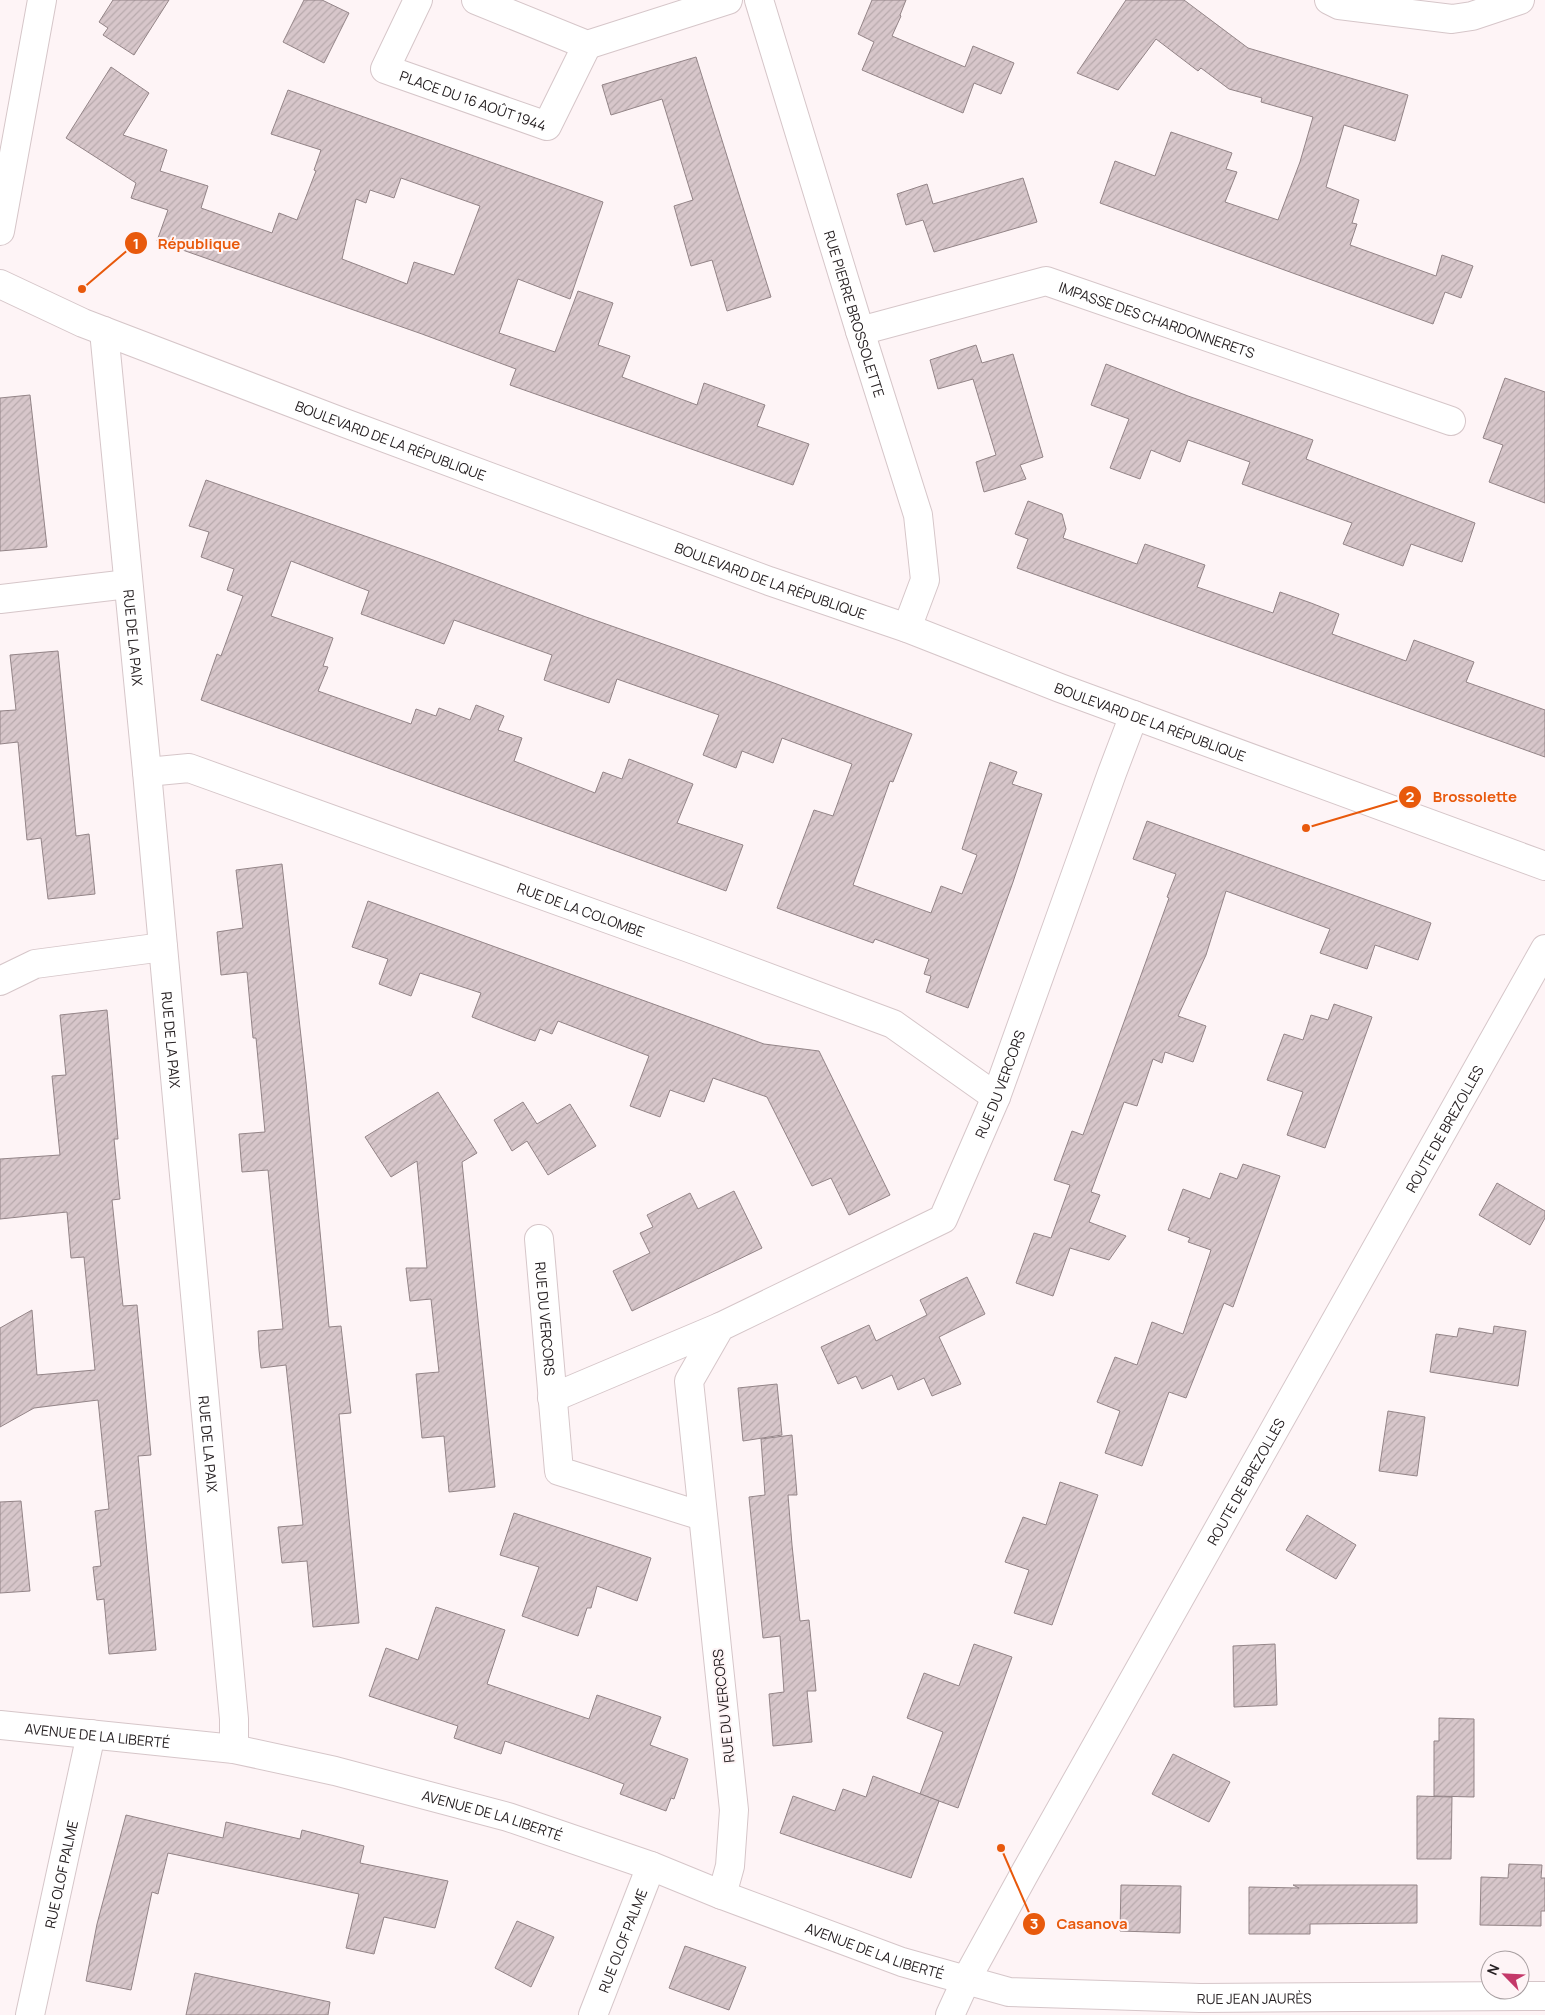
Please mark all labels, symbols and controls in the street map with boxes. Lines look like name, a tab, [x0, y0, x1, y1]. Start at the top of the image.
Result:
street label: PLACE DU 16 AOÛT 1944	[397, 65, 549, 135]
callout: République	[123, 228, 251, 258]
street label: RUE PIERRE BROSSOLETTE	[820, 228, 890, 399]
text: 1	[133, 233, 139, 254]
text: République	[158, 233, 240, 254]
street label: IMPASSE DES CHARDONNERETS	[1056, 277, 1258, 362]
street label: BOULEVARD DE LA RÉPUBLIQUE	[293, 396, 489, 484]
street label: BOULEVARD DE LA RÉPUBLIQUE	[672, 537, 869, 623]
street label: RUE DE LA PAIX	[120, 588, 148, 687]
street label: BOULEVARD DE LA RÉPUBLIQUE	[1052, 677, 1249, 765]
callout: Brossolette	[1398, 782, 1527, 812]
text: 2	[1406, 786, 1415, 807]
text: Brossolette	[1433, 786, 1517, 807]
street label: RUE DE LA COLOMBE	[515, 878, 647, 941]
street label: RUE DE LA PAIX	[158, 991, 186, 1089]
street label: RUE DU VERCORS	[970, 1027, 1029, 1141]
street label: ROUTE DE BREZOLLES	[1401, 1061, 1487, 1195]
street label: RUE DU VERCORS	[531, 1261, 560, 1377]
street label: RUE DE LA PAIX	[195, 1395, 223, 1494]
street label: ROUTE DE BREZOLLES	[1202, 1414, 1289, 1548]
street label: RUE DU VERCORS	[708, 1648, 738, 1764]
street label: AVENUE DE LA LIBERTÉ	[24, 1718, 171, 1752]
street label: AVENUE DE LA LIBERTÉ	[420, 1785, 565, 1845]
street label: RUE OLOF PALME	[40, 1818, 82, 1930]
street label: RUE OLOF PALME	[593, 1886, 651, 1995]
callout: Casanova	[1022, 1909, 1138, 1939]
text: 3	[1030, 1913, 1038, 1934]
text: Casanova	[1056, 1913, 1128, 1934]
street label: AVENUE DE LA LIBERTÉ	[803, 1917, 946, 1983]
north arrow	[1480, 1950, 1530, 2000]
text: N	[1482, 1961, 1503, 1978]
street label: RUE JEAN JAURÈS	[1197, 1988, 1312, 2008]

